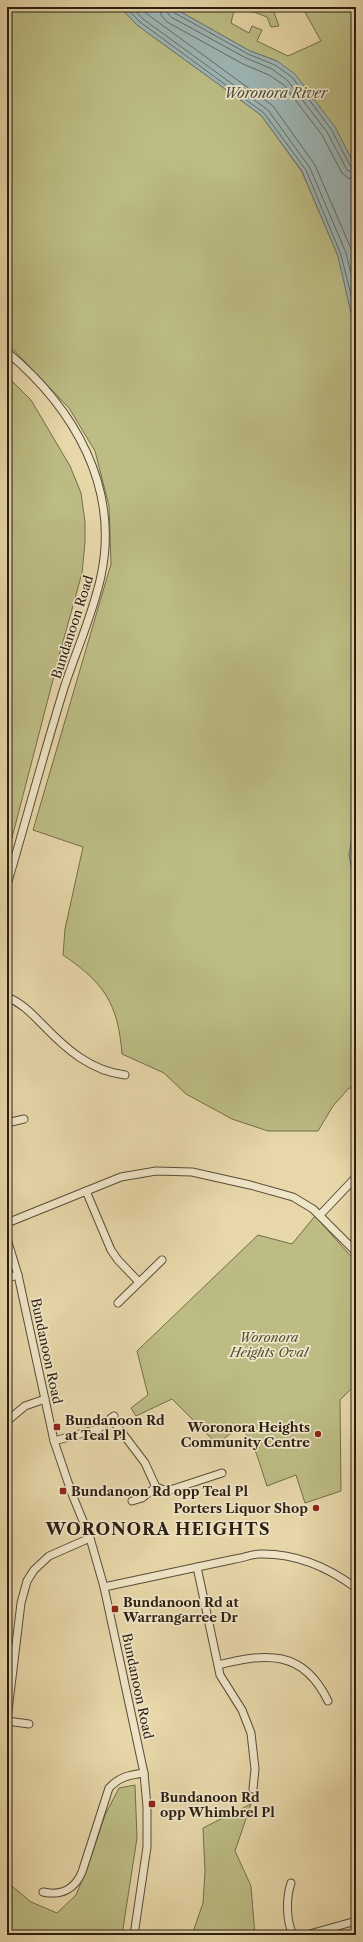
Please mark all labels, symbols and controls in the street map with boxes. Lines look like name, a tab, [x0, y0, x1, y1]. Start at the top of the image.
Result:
water label: Woronora River	[224, 84, 329, 102]
street label: Bundanoon Road	[48, 573, 96, 681]
street label: Bundanoon Road	[28, 1297, 66, 1405]
park label: Woronora Heights Oval	[229, 1329, 310, 1360]
place label: Bundanoon Rd at Teal Pl	[65, 1412, 165, 1443]
place label: Woronora Heights Community Centre	[181, 1419, 310, 1450]
marker: Bundanoon Rd at Teal Pl	[52, 1422, 62, 1432]
marker: Woronora Heights Community Centre	[313, 1429, 323, 1439]
place label: Bundanoon Rd opp Teal Pl	[71, 1483, 248, 1499]
marker: Bundanoon Rd opp Teal Pl	[58, 1486, 68, 1496]
place label: Porters Liquor Shop	[173, 1500, 308, 1516]
marker: Porters Liquor Shop	[311, 1503, 321, 1513]
district label: WORONORA HEIGHTS	[44, 1519, 271, 1539]
place label: Bundanoon Rd at Warrangarree Dr	[122, 1594, 239, 1625]
marker: Bundanoon Rd at Warrangarree Dr	[110, 1604, 120, 1614]
street label: Bundanoon Road	[119, 1632, 157, 1740]
place label: Bundanoon Rd opp Whimbrel Pl	[160, 1789, 275, 1820]
marker: Bundanoon Rd opp Whimbrel Pl	[147, 1799, 157, 1809]

